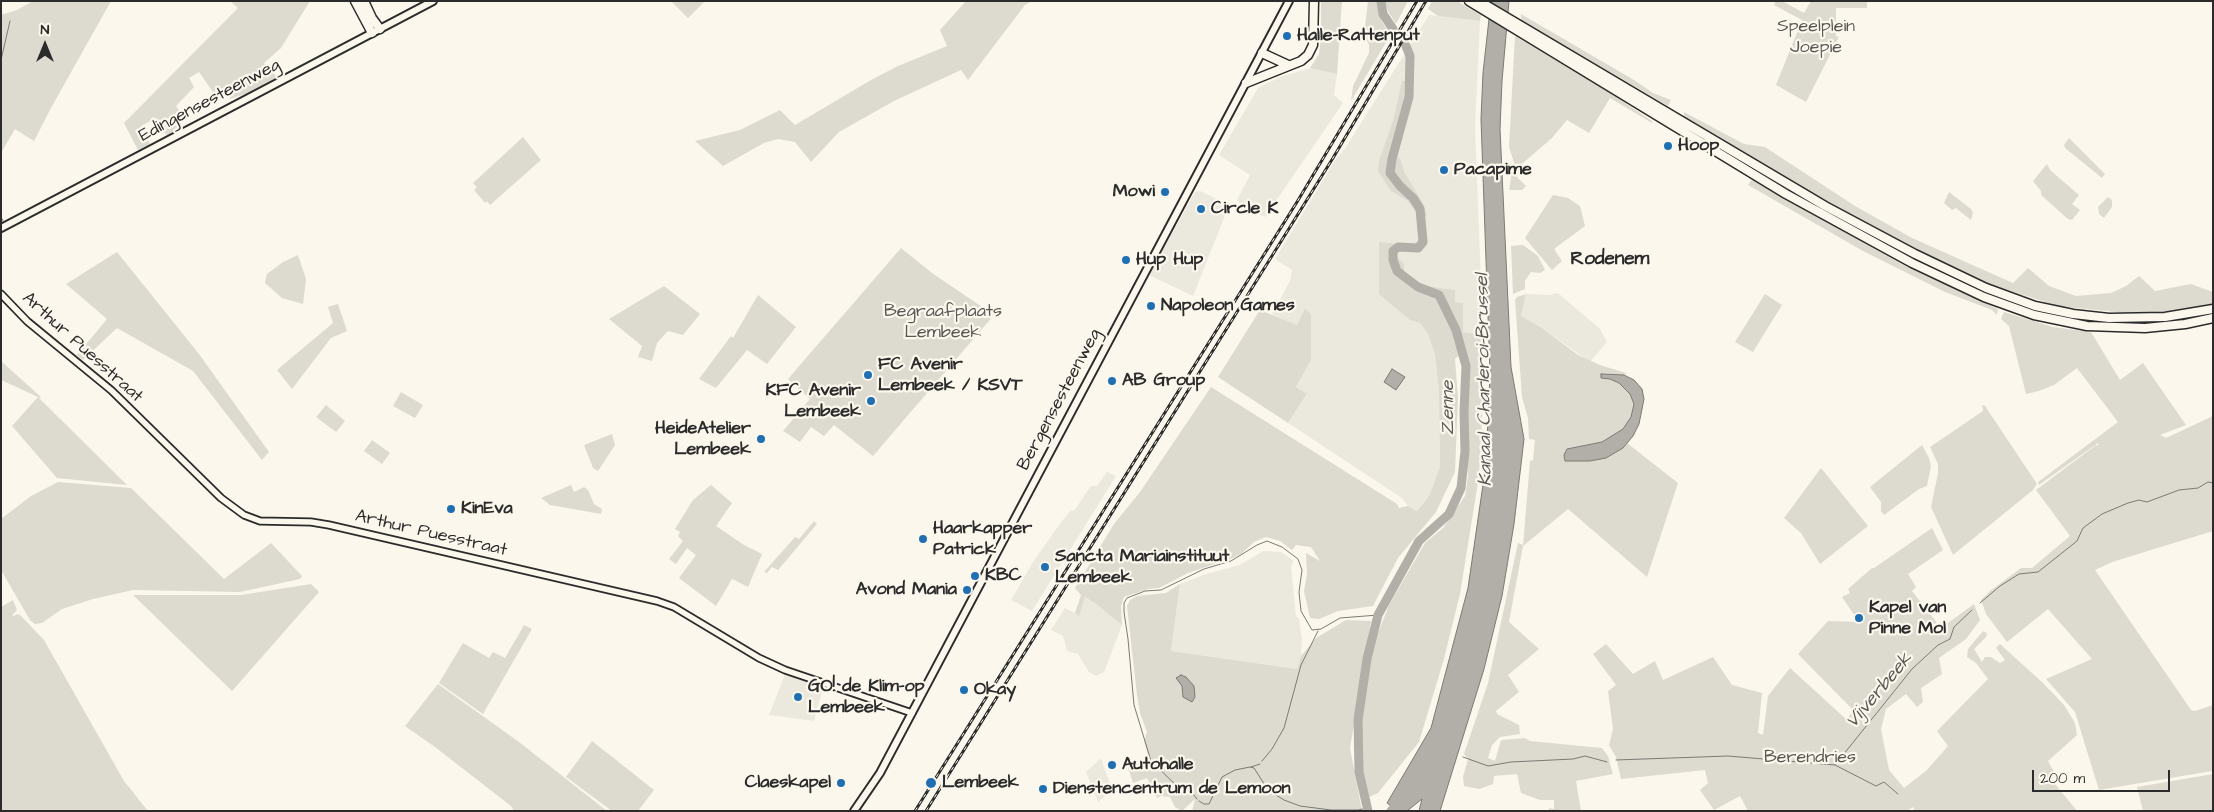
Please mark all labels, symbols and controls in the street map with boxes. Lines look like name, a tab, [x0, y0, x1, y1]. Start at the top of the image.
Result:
park label: Speelplein Joepie	[1777, 16, 1855, 58]
north arrow	[20, 20, 70, 70]
text: N	[41, 20, 49, 40]
place label: Halle-Rattenput	[1297, 25, 1420, 47]
marker: Halle-Rattenput	[1281, 30, 1293, 42]
street label: Edingensesteenweg	[136, 55, 284, 147]
place label: Hoop	[1678, 135, 1719, 157]
marker: Hoop	[1662, 140, 1674, 152]
place label: Pacapime	[1454, 159, 1532, 181]
marker: Pacapime	[1438, 164, 1450, 176]
place label: Mowi	[1113, 181, 1155, 203]
marker: Mowi	[1159, 186, 1171, 198]
place label: Circle K	[1211, 198, 1278, 220]
marker: Circle K	[1195, 203, 1207, 215]
place label: Hup Hup	[1136, 249, 1203, 271]
district label: Rodenem	[1571, 249, 1649, 271]
marker: Hup Hup	[1120, 254, 1132, 266]
water label: Kanaal Charleroi-Brussel	[1472, 273, 1498, 487]
street label: Arthur Puesstraat	[17, 288, 147, 408]
place label: Napoleon Games	[1161, 295, 1295, 317]
marker: Napoleon Games	[1145, 300, 1157, 312]
park label: Begraafplaats Lembeek	[884, 301, 1002, 344]
street label: Bergensesteenweg	[1013, 325, 1107, 475]
place label: FC Avenir Lembeek / KSVT	[878, 354, 1022, 396]
marker: FC Avenir Lembeek / KSVT	[862, 369, 874, 381]
place label: AB Group	[1122, 370, 1205, 392]
marker: AB Group	[1106, 375, 1118, 387]
place label: KFC Avenir Lembeek	[765, 380, 861, 422]
water label: Zenne	[1438, 381, 1460, 435]
marker: KFC Avenir Lembeek	[865, 395, 877, 407]
place label: HeideAtelier Lembeek	[655, 418, 751, 460]
marker: HeideAtelier Lembeek	[755, 433, 767, 445]
place label: KinEva	[461, 498, 513, 520]
marker: KinEva	[445, 503, 457, 515]
street label: Arthur Puesstraat	[353, 506, 509, 562]
place label: Haarkapper Patrick	[933, 518, 1032, 560]
marker: Haarkapper Patrick	[917, 533, 929, 545]
place label: Sancta Mariainstituut Lembeek	[1055, 546, 1229, 588]
marker: Sancta Mariainstituut Lembeek	[1039, 561, 1051, 573]
place label: KBC	[985, 565, 1021, 587]
marker: KBC	[969, 570, 981, 582]
place label: Avond Mania	[856, 579, 957, 601]
marker: Avond Mania	[961, 584, 973, 596]
place label: Kapel van Pinne Mol	[1869, 597, 1946, 640]
marker: Kapel van Pinne Mol	[1853, 612, 1865, 624]
water label: Vijverbeek	[1842, 649, 1918, 733]
place label: GO! de Klim-op Lembeek	[808, 676, 925, 719]
place label: Okay	[974, 679, 1016, 701]
marker: Okay	[958, 684, 970, 696]
marker: GO! de Klim-op Lembeek	[792, 691, 804, 703]
park label: Berendries	[1764, 747, 1856, 769]
place label: Autohalle	[1122, 754, 1194, 776]
marker: Autohalle	[1106, 759, 1118, 771]
scale bar	[2034, 760, 2172, 792]
text: 200 m	[2040, 768, 2085, 789]
place label: Claeskapel	[745, 772, 831, 794]
place label: Lembeek	[942, 772, 1019, 794]
marker: Lembeek	[924, 776, 938, 790]
marker: Claeskapel	[835, 777, 847, 789]
place label: Dienstencentrum de Lemoon	[1053, 778, 1291, 800]
marker: Dienstencentrum de Lemoon	[1037, 783, 1049, 795]

